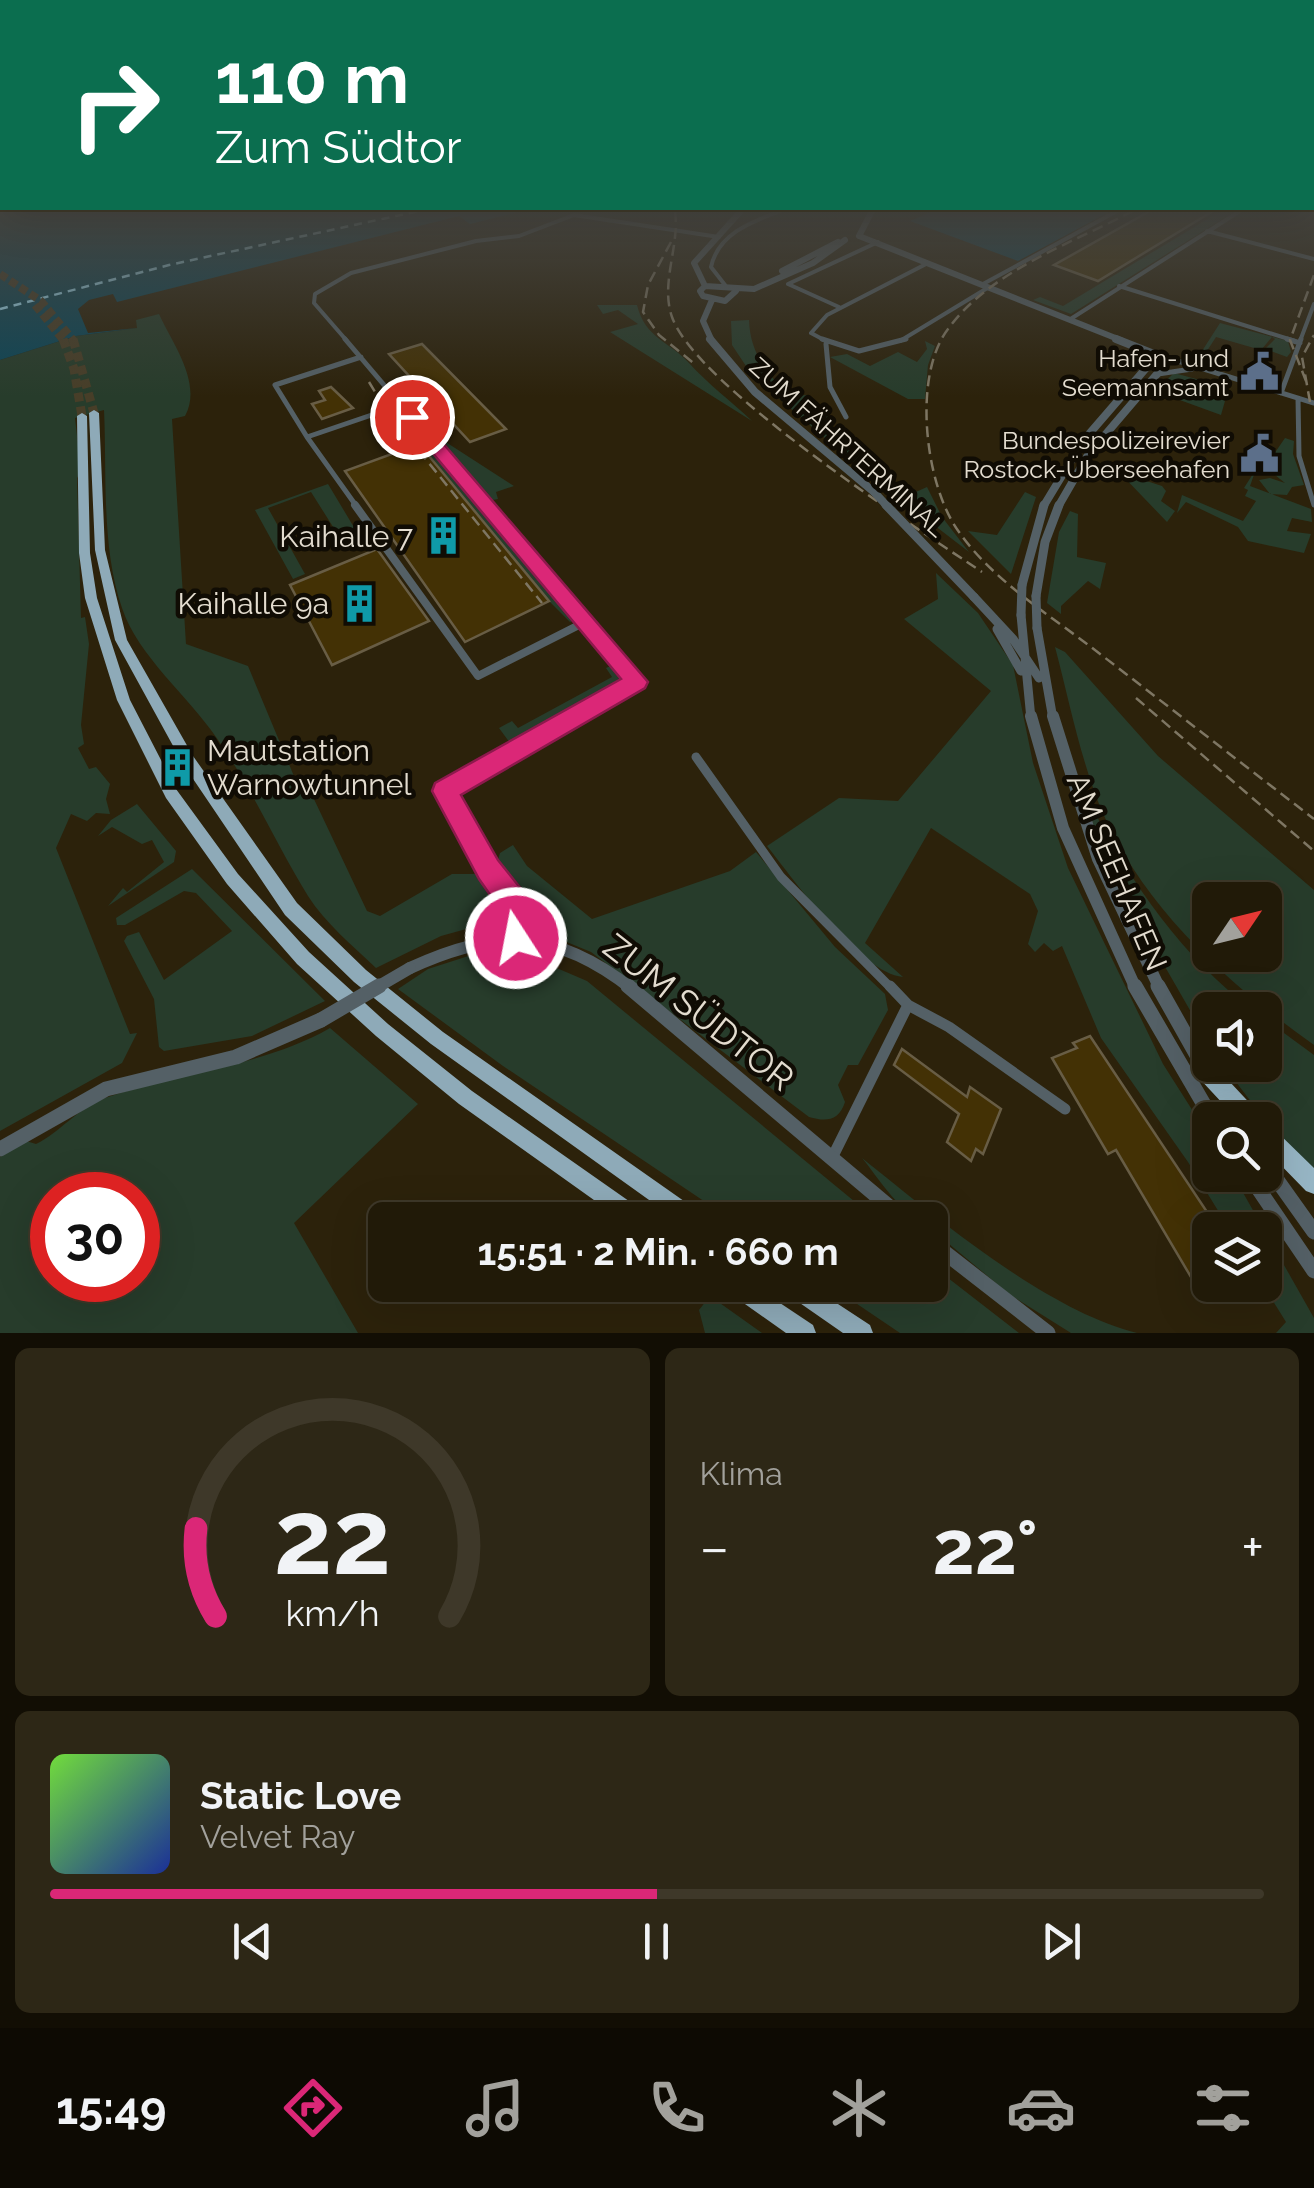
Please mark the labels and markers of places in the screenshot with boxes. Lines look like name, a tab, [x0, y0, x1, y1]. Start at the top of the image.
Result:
place label: Hafen- und Seemannsamt	[1062, 343, 1230, 402]
public building icon: Hafen- und Seemannsamt	[1238, 351, 1280, 393]
pin	[370, 375, 455, 460]
place label: Bundespolizeirevier Rostock-Überseehafen	[963, 425, 1230, 484]
public building icon: Bundespolizeirevier Rostock-Überseehafen	[1239, 433, 1281, 475]
building icon: Kaihalle 7	[422, 515, 464, 557]
place label: Kaihalle 7	[279, 519, 413, 554]
building icon: Kaihalle 9a	[338, 582, 380, 624]
place label: Kaihalle 9a	[177, 586, 329, 621]
place label: Mautstation Warnowtunnel	[207, 733, 412, 802]
building icon: Mautstation Warnowtunnel	[156, 746, 198, 788]

